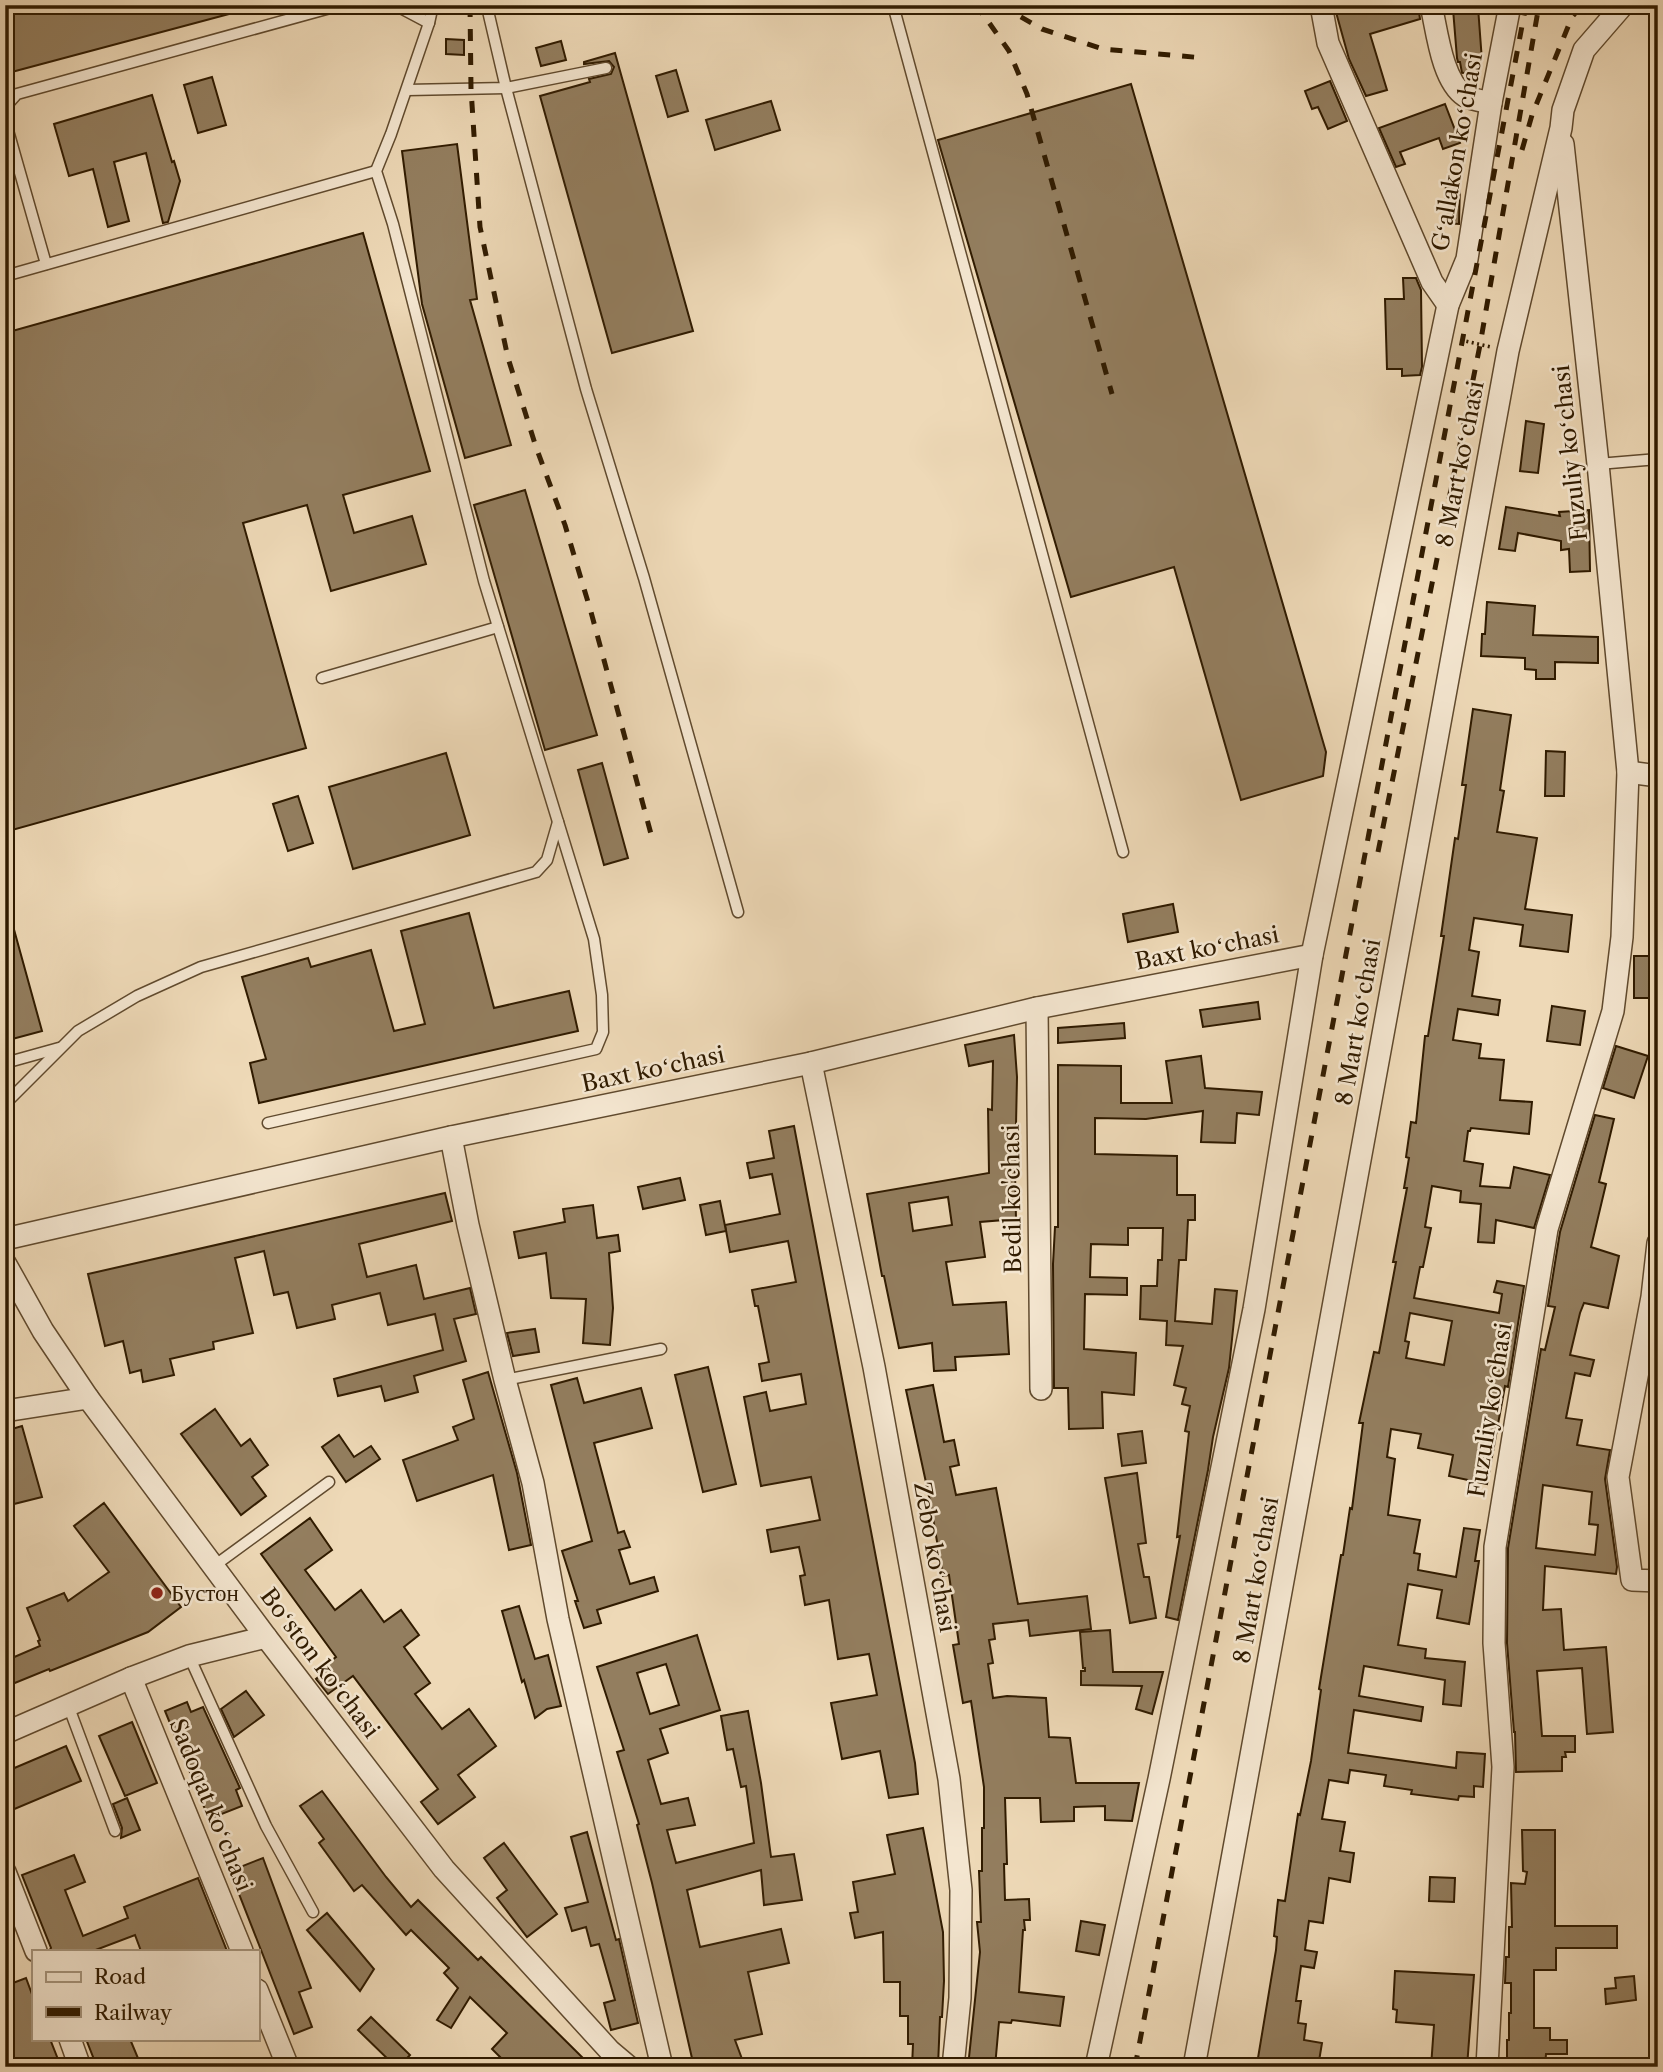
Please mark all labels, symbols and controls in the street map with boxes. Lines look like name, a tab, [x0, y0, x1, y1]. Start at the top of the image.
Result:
street label: Gʻallakon koʻchasi	[1426, 51, 1488, 253]
street label: Fuzuliy koʻchasi	[1547, 364, 1593, 542]
street label: 8 Mart koʻchasi	[1430, 379, 1490, 549]
street label: Baxt koʻchasi	[1133, 920, 1281, 976]
street label: 8 Mart koʻchasi	[1330, 937, 1386, 1107]
street label: Baxt koʻchasi	[579, 1040, 727, 1098]
street label: Bedil ko'chasi	[997, 1124, 1027, 1274]
street label: Fuzuliy koʻchasi	[1462, 1321, 1518, 1499]
street label: Zebo koʻchasi	[908, 1480, 962, 1634]
street label: 8 Mart koʻchasi	[1228, 1495, 1284, 1665]
place label: Бустон	[171, 1579, 239, 1607]
street label: Boʻston koʻchasi	[255, 1583, 385, 1743]
marker: Бустон	[149, 1585, 165, 1601]
street label: Sadoqat koʻchasi	[164, 1714, 258, 1896]
legend	[32, 1950, 259, 2040]
text: Road	[94, 1964, 146, 1989]
text: Railway	[94, 2000, 172, 2025]

